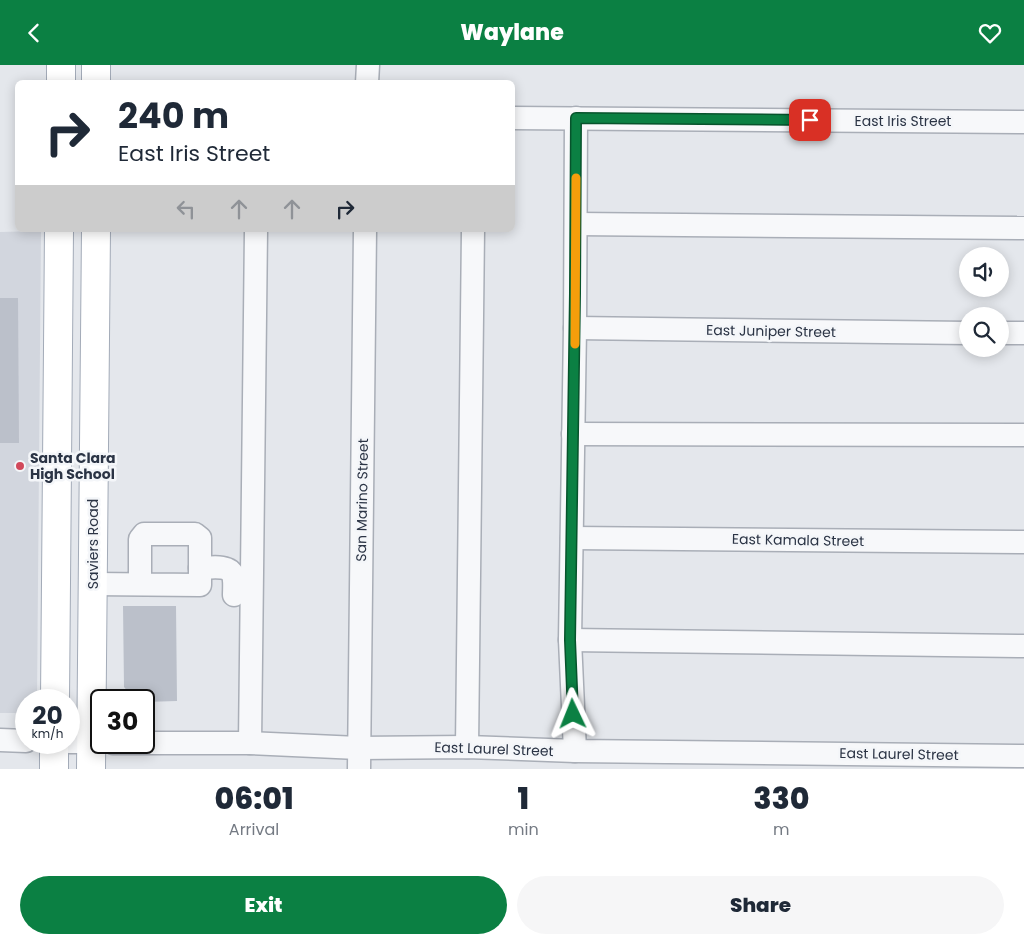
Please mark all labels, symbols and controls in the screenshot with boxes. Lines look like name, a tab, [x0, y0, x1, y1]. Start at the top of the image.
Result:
text: Waylane	[460, 17, 564, 48]
icon: back	[20, 19, 48, 47]
icon: heart	[976, 19, 1004, 47]
text: 240 m	[118, 91, 229, 140]
pin	[789, 99, 831, 141]
icon: right	[35, 100, 100, 165]
icon: arrive	[796, 106, 824, 134]
street label: East Iris Street	[855, 111, 951, 131]
text: East Iris Street	[118, 138, 270, 169]
icon: left	[172, 195, 200, 223]
icon: ahead	[225, 195, 253, 223]
icon: ahead	[278, 195, 306, 223]
icon: right	[331, 195, 359, 223]
map controls	[959, 247, 1009, 357]
button: sound	[959, 247, 1009, 297]
button: search	[959, 307, 1009, 357]
street label: East Juniper Street	[706, 320, 836, 342]
street label: San Marino Street	[351, 438, 373, 562]
place label: Santa Clara High School	[30, 448, 116, 484]
marker: Santa Clara High School	[14, 460, 26, 472]
street label: Saviers Road	[83, 499, 103, 589]
street label: East Kamala Street	[732, 529, 864, 551]
position arrow	[546, 687, 598, 739]
speed limit sign: 30	[90, 689, 155, 754]
text: 20	[32, 698, 63, 733]
text: km/h	[32, 725, 63, 742]
street label: East Laurel Street	[434, 737, 554, 761]
street label: East Laurel Street	[839, 743, 959, 765]
text: 06:01	[214, 777, 294, 820]
text: 1	[518, 777, 529, 820]
text: 330	[753, 777, 810, 820]
text: Arrival	[229, 818, 279, 841]
text: min	[508, 818, 539, 841]
text: m	[773, 818, 790, 841]
button: Exit	[20, 876, 507, 934]
button: Share	[517, 876, 1004, 934]

